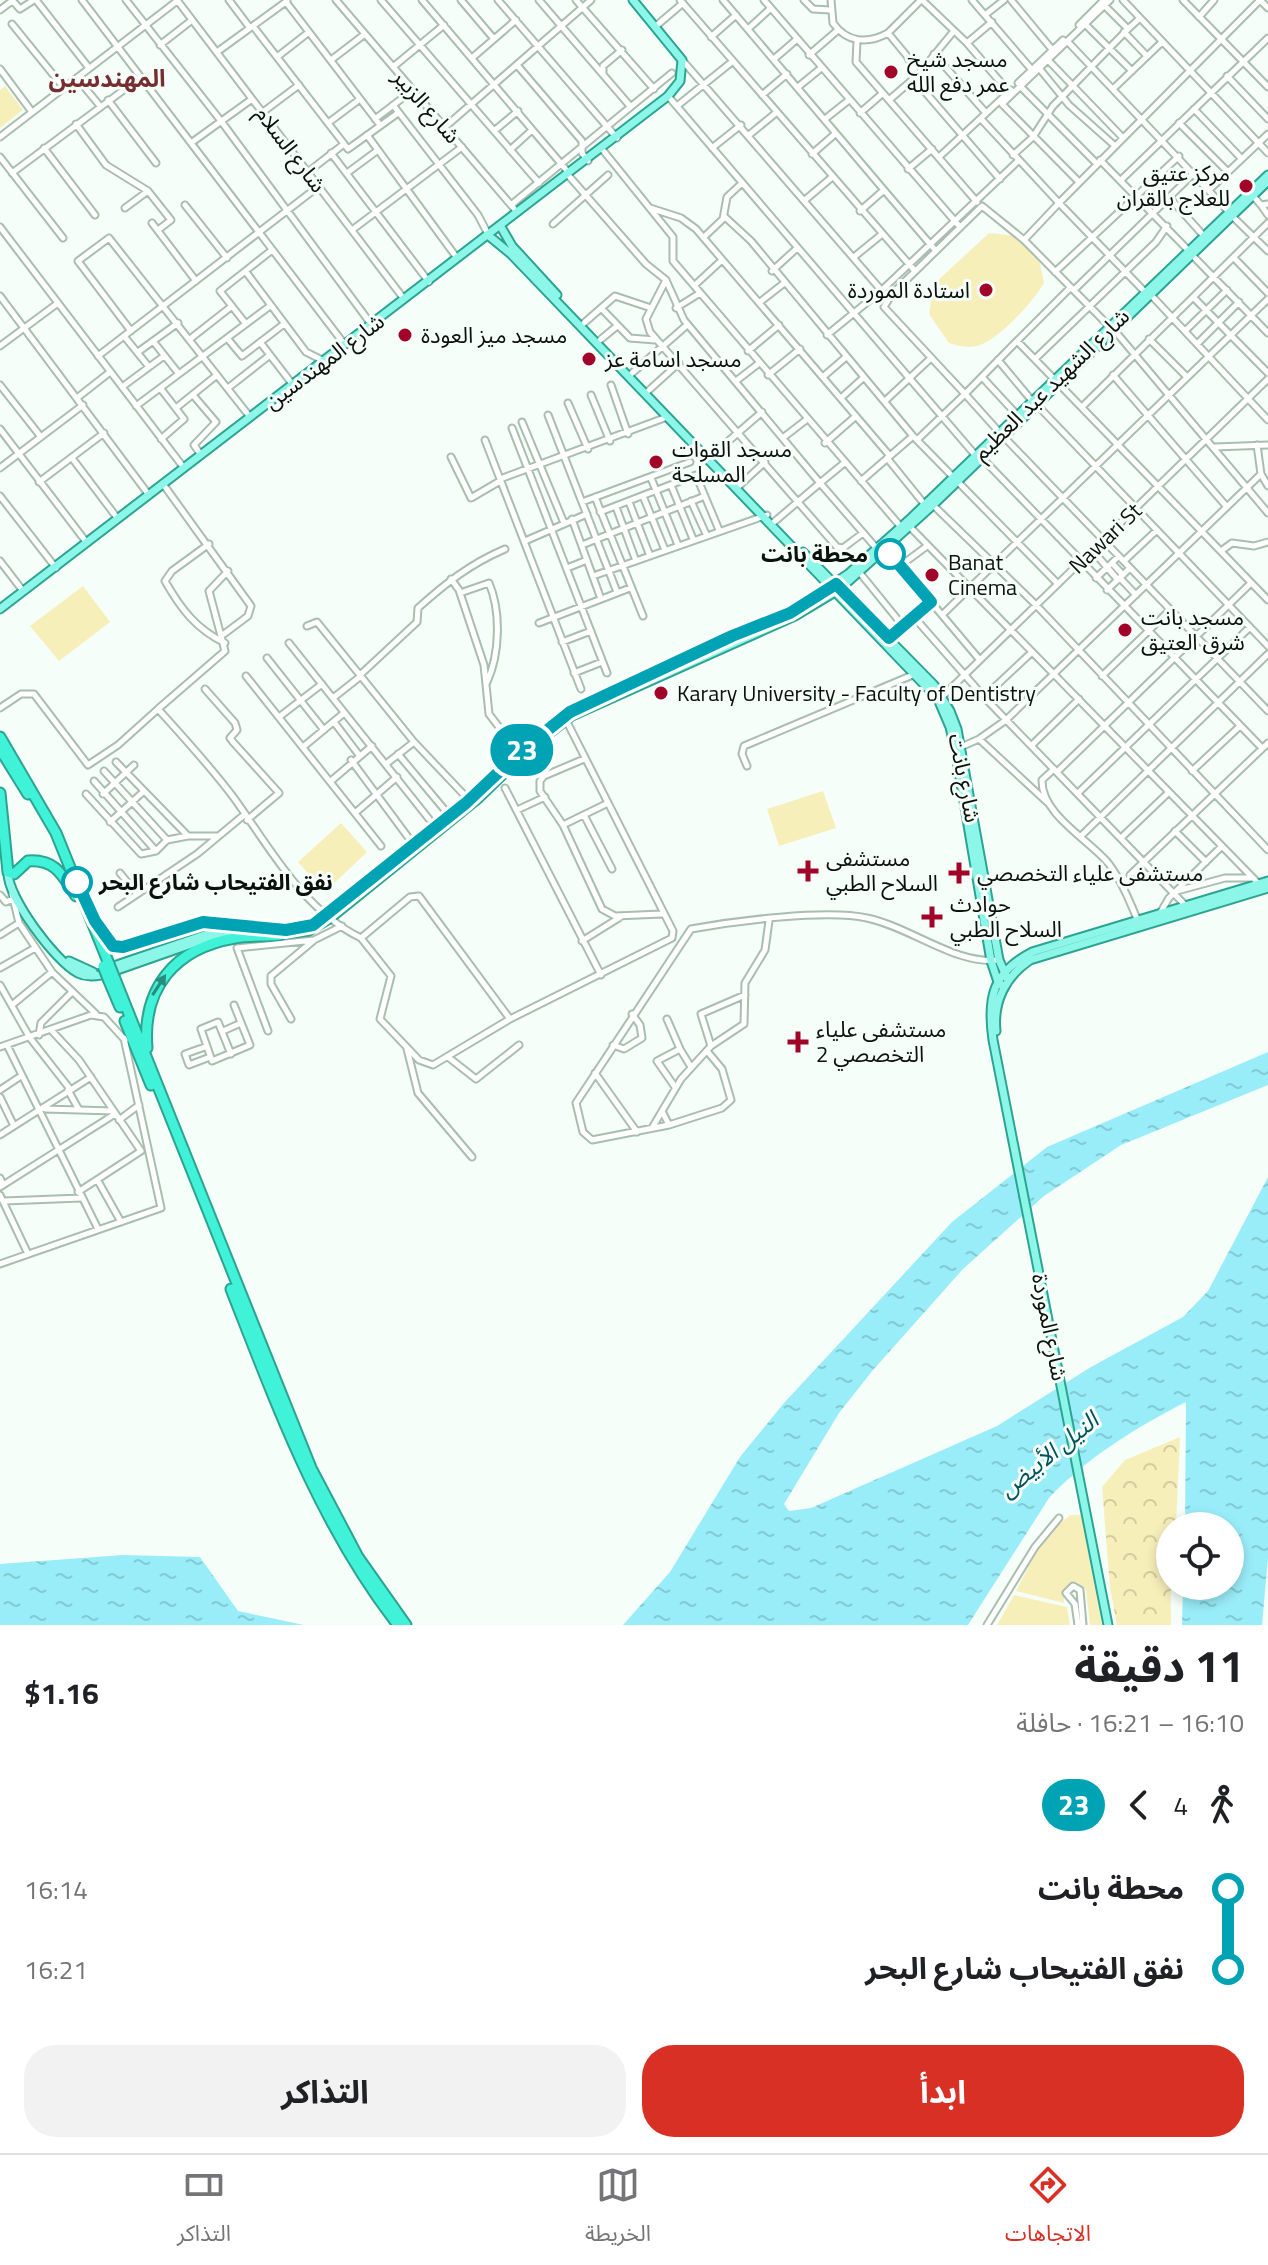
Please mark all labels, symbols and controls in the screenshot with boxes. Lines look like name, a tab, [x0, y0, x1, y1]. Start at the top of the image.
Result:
place label: مسجد شيخ عمر دفع الله	[907, 42, 1009, 101]
district label: المهندسين	[48, 60, 166, 96]
street label: شارع الزبير	[384, 60, 469, 151]
marker: مسجد شيخ عمر دفع الله	[882, 63, 900, 81]
street label: شارع السلام	[247, 98, 335, 200]
place label: مركز عتيق للعلاج بالقران	[1117, 156, 1230, 215]
marker: مركز عتيق للعلاج بالقران	[1237, 177, 1255, 195]
place label: استادة الموردة	[848, 273, 970, 307]
marker: استادة الموردة	[977, 281, 995, 299]
street label: شارع الشهيد عبد العظيم	[965, 300, 1137, 468]
street label: شارع المهندسين	[257, 304, 391, 418]
place label: مسجد ميز العودة	[421, 318, 567, 352]
marker: مسجد ميز العودة	[396, 326, 414, 344]
place label: مسجد اسامة عز	[604, 342, 742, 376]
marker: مسجد اسامة عز	[580, 350, 598, 368]
place label: مسجد القوات المسلحة	[672, 432, 792, 491]
marker: مسجد القوات المسلحة	[647, 453, 665, 471]
street label: Nawari St	[1061, 494, 1149, 582]
place label: محطة بانت	[761, 537, 868, 571]
marker: محطة بانت	[875, 539, 905, 569]
place label: Banat Cinema	[948, 545, 1017, 604]
marker: Banat Cinema	[923, 566, 941, 584]
place label: مسجد بانت شرق العتيق	[1141, 600, 1245, 659]
marker: مسجد بانت شرق العتيق	[1116, 621, 1134, 639]
place label: Karary University - Faculty of Dentistry	[677, 676, 1036, 710]
marker: Karary University - Faculty of Dentistry	[652, 684, 670, 702]
line badge: 23	[486, 724, 558, 776]
text: 23	[506, 728, 538, 771]
street label: شارع بانت	[940, 731, 990, 825]
place label: مستشفى السلاح الطبي	[826, 841, 938, 900]
place label: مستشفى علياء التخصصي	[977, 856, 1203, 890]
marker: مستشفى السلاح الطبي	[797, 860, 819, 882]
marker: مستشفى علياء التخصصي	[948, 862, 970, 884]
place label: نفق الفتيحاب شارع البحر	[98, 865, 333, 899]
marker: نفق الفتيحاب شارع البحر	[62, 867, 92, 897]
place label: حوادث السلاح الطبي	[950, 887, 1062, 946]
marker: حوادث السلاح الطبي	[921, 906, 943, 928]
one-way arrow	[152, 974, 166, 996]
place label: مستشفى علياء التخصصي 2	[816, 1012, 946, 1071]
marker: مستشفى علياء التخصصي 2	[787, 1031, 809, 1053]
street label: شارع الموردة	[1023, 1270, 1077, 1384]
water label: النيل الأبيض	[990, 1401, 1108, 1506]
map controls	[1156, 1512, 1244, 1600]
button: locate	[1156, 1512, 1244, 1600]
text: 11 دقيقة	[1074, 1632, 1244, 1699]
text: $1.16	[24, 1670, 99, 1716]
text: 16:10 – 16:21 · حافلة	[1016, 1703, 1244, 1742]
text: 23	[1058, 1783, 1089, 1826]
icon: back	[1117, 1783, 1161, 1827]
icon: walk	[1200, 1783, 1244, 1827]
text: 4	[1173, 1786, 1188, 1825]
text: محطة بانت	[1038, 1865, 1184, 1911]
text: 16:14	[24, 1870, 88, 1909]
text: نفق الفتيحاب شارع البحر	[865, 1945, 1184, 1991]
text: 16:21	[24, 1950, 88, 1989]
button: التذاكر	[24, 2045, 626, 2137]
button: ابدأ	[642, 2045, 1244, 2137]
tab: التذاكر	[177, 2163, 231, 2257]
tab: الخريطة	[585, 2163, 651, 2257]
tab: الاتجاهات	[1005, 2163, 1091, 2257]

